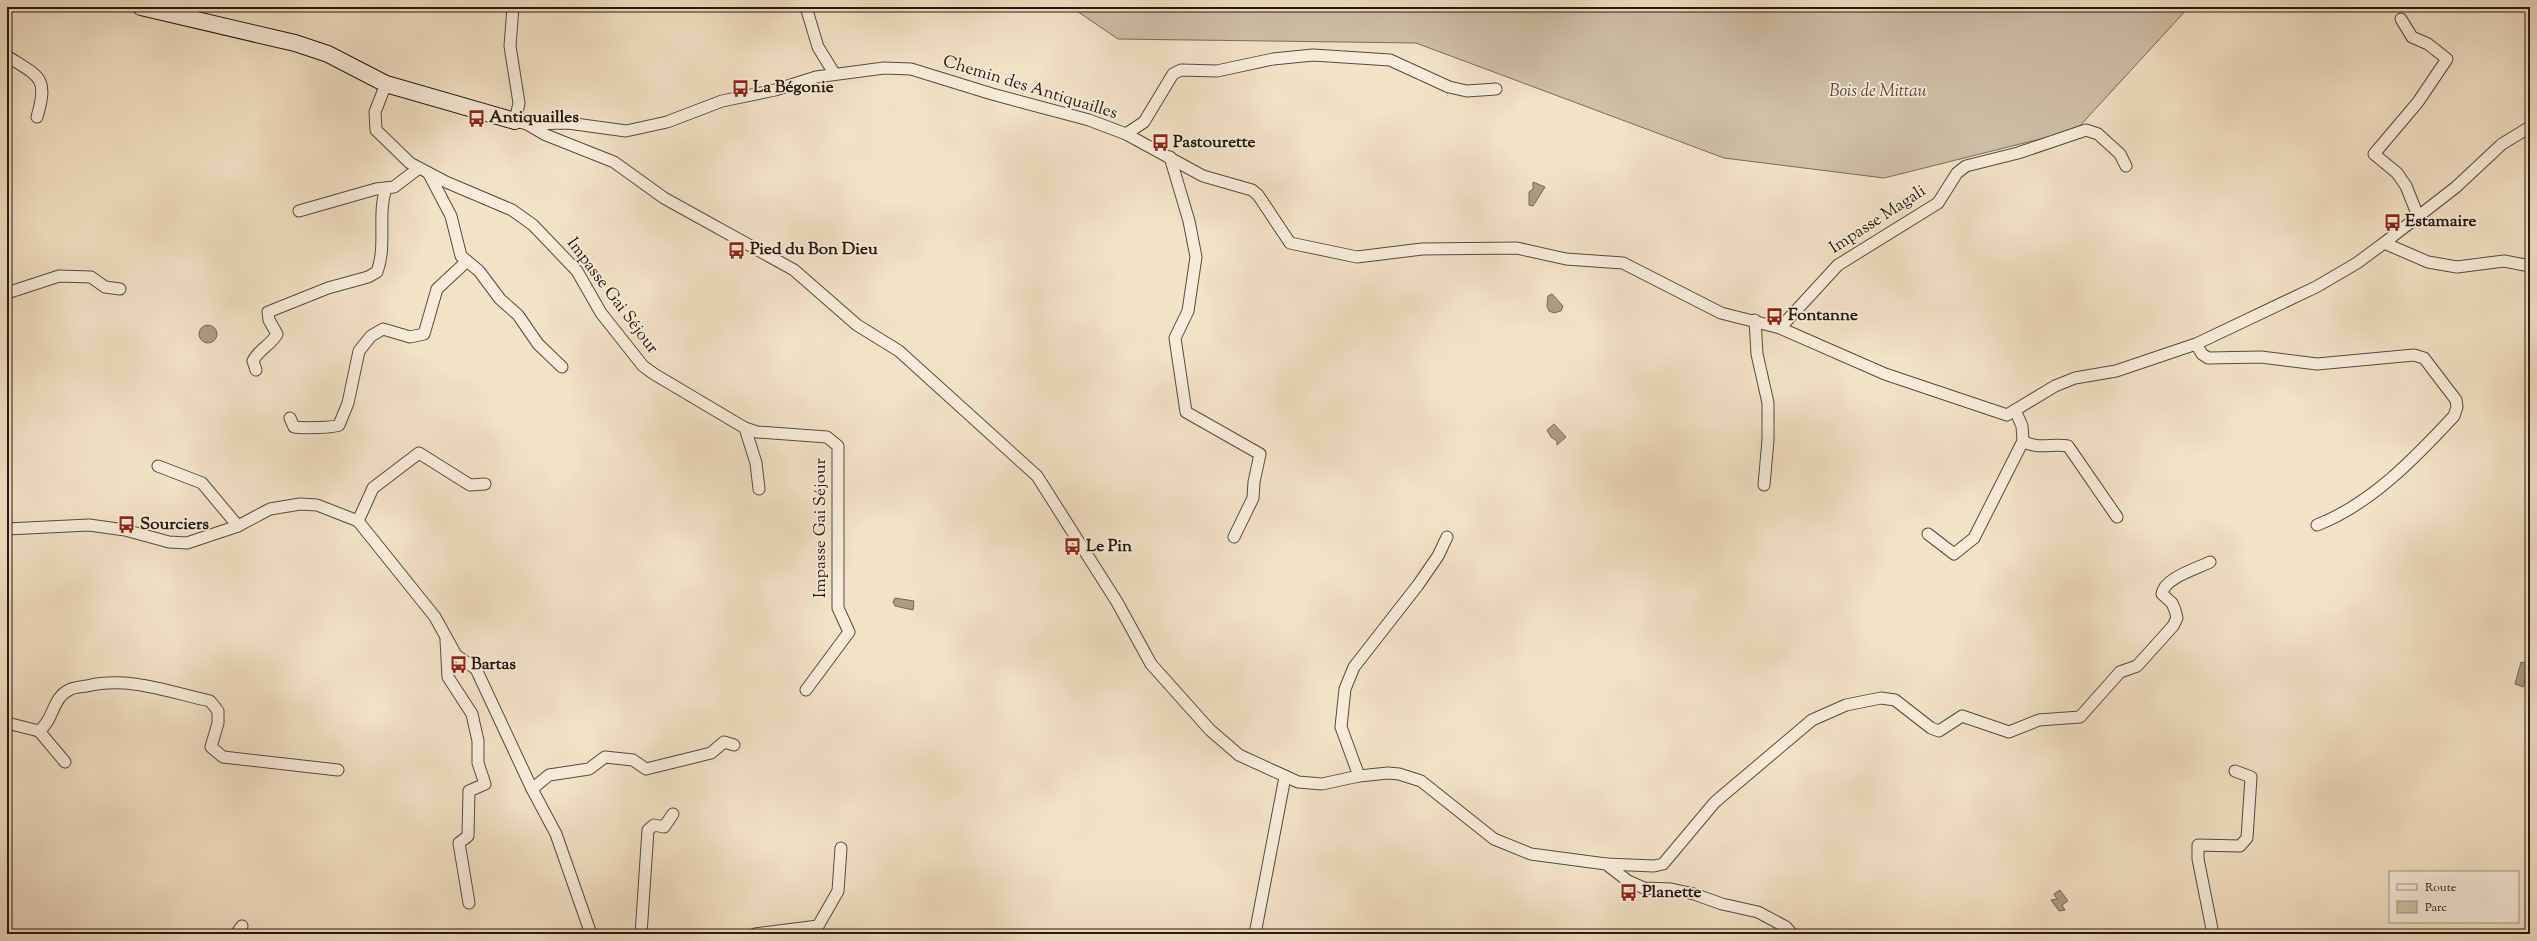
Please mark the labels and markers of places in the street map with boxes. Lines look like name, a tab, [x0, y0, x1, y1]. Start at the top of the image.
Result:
place label: La Bégonie	[753, 76, 834, 100]
bus stop icon: La Bégonie	[730, 78, 750, 98]
place label: Antiquailles	[489, 106, 579, 130]
bus stop icon: Antiquailles	[466, 108, 486, 128]
place label: Pastourette	[1173, 131, 1256, 155]
bus stop icon: Pastourette	[1150, 133, 1170, 153]
place label: Estamaire	[2405, 210, 2477, 234]
bus stop icon: Estamaire	[2382, 212, 2402, 232]
place label: Pied du Bon Dieu	[750, 238, 878, 262]
bus stop icon: Pied du Bon Dieu	[727, 240, 747, 260]
place label: Fontanne	[1788, 304, 1858, 328]
bus stop icon: Fontanne	[1765, 306, 1785, 326]
place label: Sourciers	[140, 513, 209, 537]
bus stop icon: Sourciers	[117, 515, 137, 535]
place label: Le Pin	[1086, 535, 1133, 559]
bus stop icon: Le Pin	[1063, 537, 1083, 557]
place label: Bartas	[471, 653, 516, 677]
bus stop icon: Bartas	[448, 655, 468, 675]
place label: Planette	[1642, 881, 1702, 905]
bus stop icon: Planette	[1619, 883, 1639, 903]

